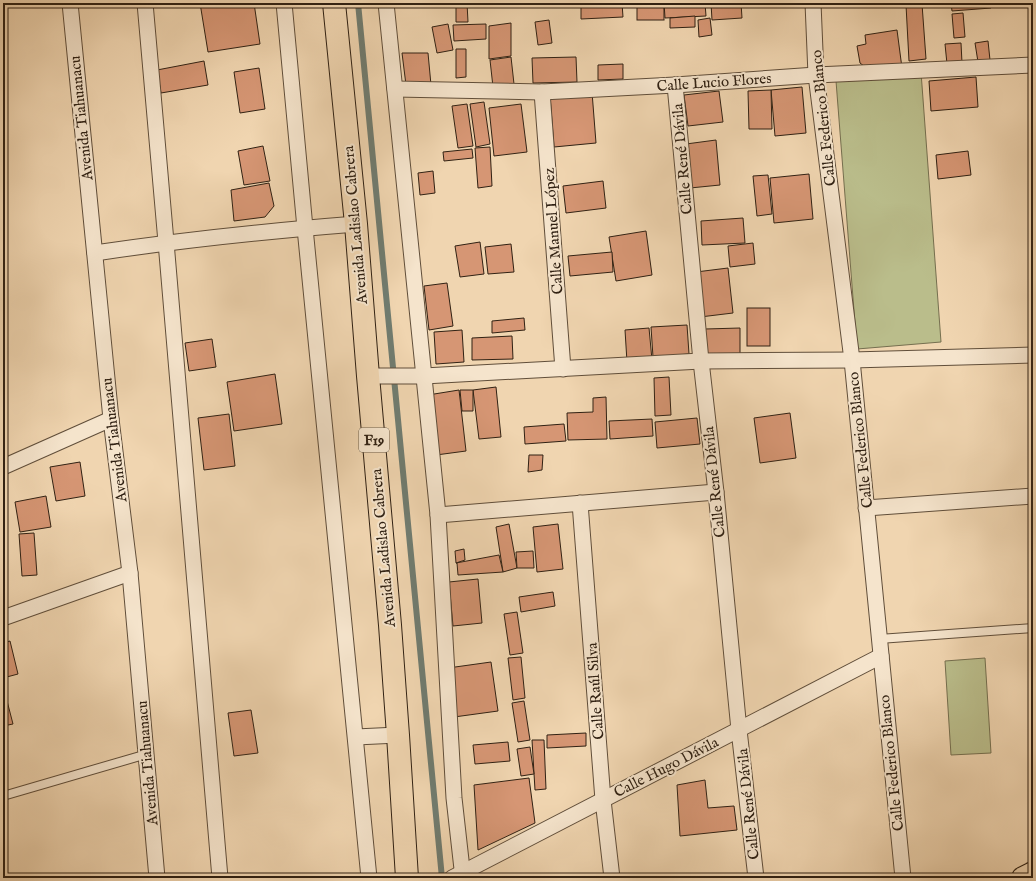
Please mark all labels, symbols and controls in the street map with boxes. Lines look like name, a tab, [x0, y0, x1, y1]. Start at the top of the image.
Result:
street label: Calle Federico Blanco	[807, 49, 840, 187]
street label: Avenida Tiahuanacu	[65, 54, 98, 182]
street label: Calle Lucio Flores	[656, 69, 772, 96]
street label: Calle René Dávila	[668, 102, 697, 215]
street label: Avenida Ladislao Cabrera	[339, 144, 372, 306]
street label: Calle Manuel López	[540, 167, 567, 295]
street label: Calle Federico Blanco	[844, 371, 877, 509]
street label: Avenida Tiahuanacu	[97, 376, 132, 504]
street label: Calle René Dávila	[699, 425, 730, 538]
road number: F19	[359, 428, 389, 452]
street label: Avenida Ladislao Cabrera	[367, 467, 400, 629]
street label: Calle Raúl Silva	[583, 641, 608, 740]
street label: Calle Federico Blanco	[875, 694, 908, 832]
street label: Avenida Tiahuanacu	[133, 700, 163, 827]
street label: Calle Hugo Dávila	[611, 733, 722, 802]
street label: Calle René Dávila	[733, 747, 764, 860]

